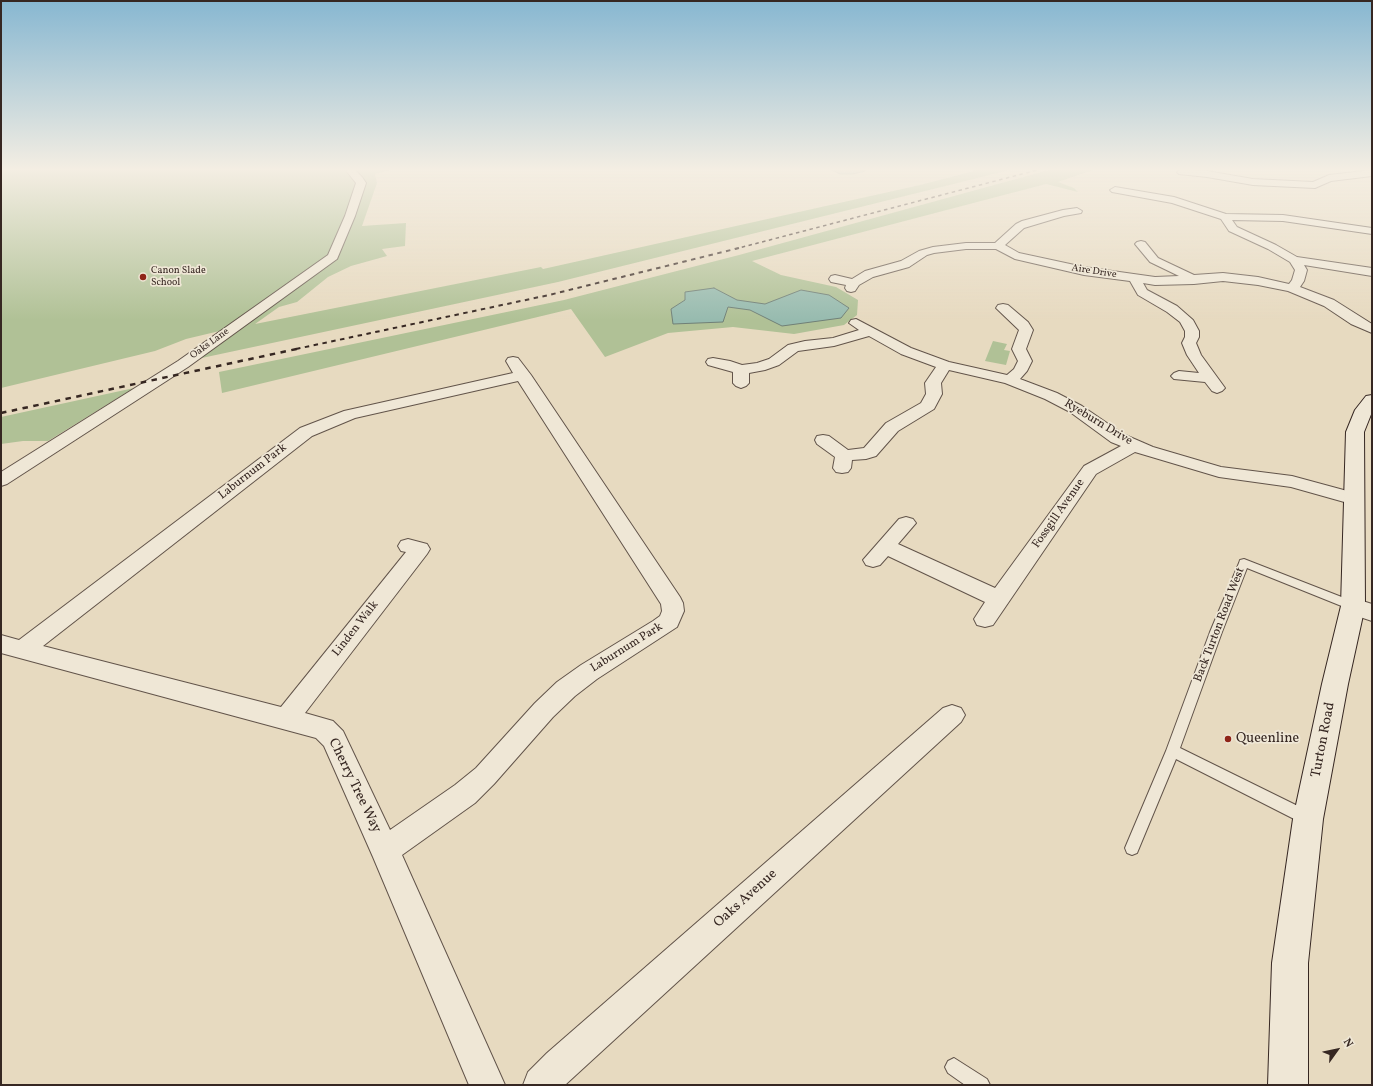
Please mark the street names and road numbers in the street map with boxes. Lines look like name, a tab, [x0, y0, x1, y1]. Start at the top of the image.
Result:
street label: Aire Drive	[1071, 263, 1117, 281]
street label: Oaks Lane	[188, 326, 232, 362]
street label: Ryeburn Drive	[1061, 397, 1135, 449]
street label: Laburnum Park	[216, 441, 290, 503]
street label: Fossgill Avenue	[1030, 477, 1088, 551]
street label: Back Turton Road West	[1192, 566, 1248, 684]
street label: Linden Walk	[330, 598, 382, 660]
street label: Laburnum Park	[588, 620, 666, 676]
street label: Turton Road	[1308, 701, 1340, 779]
street label: Cherry Tree Way	[324, 736, 384, 836]
street label: Oaks Avenue	[711, 866, 781, 932]

